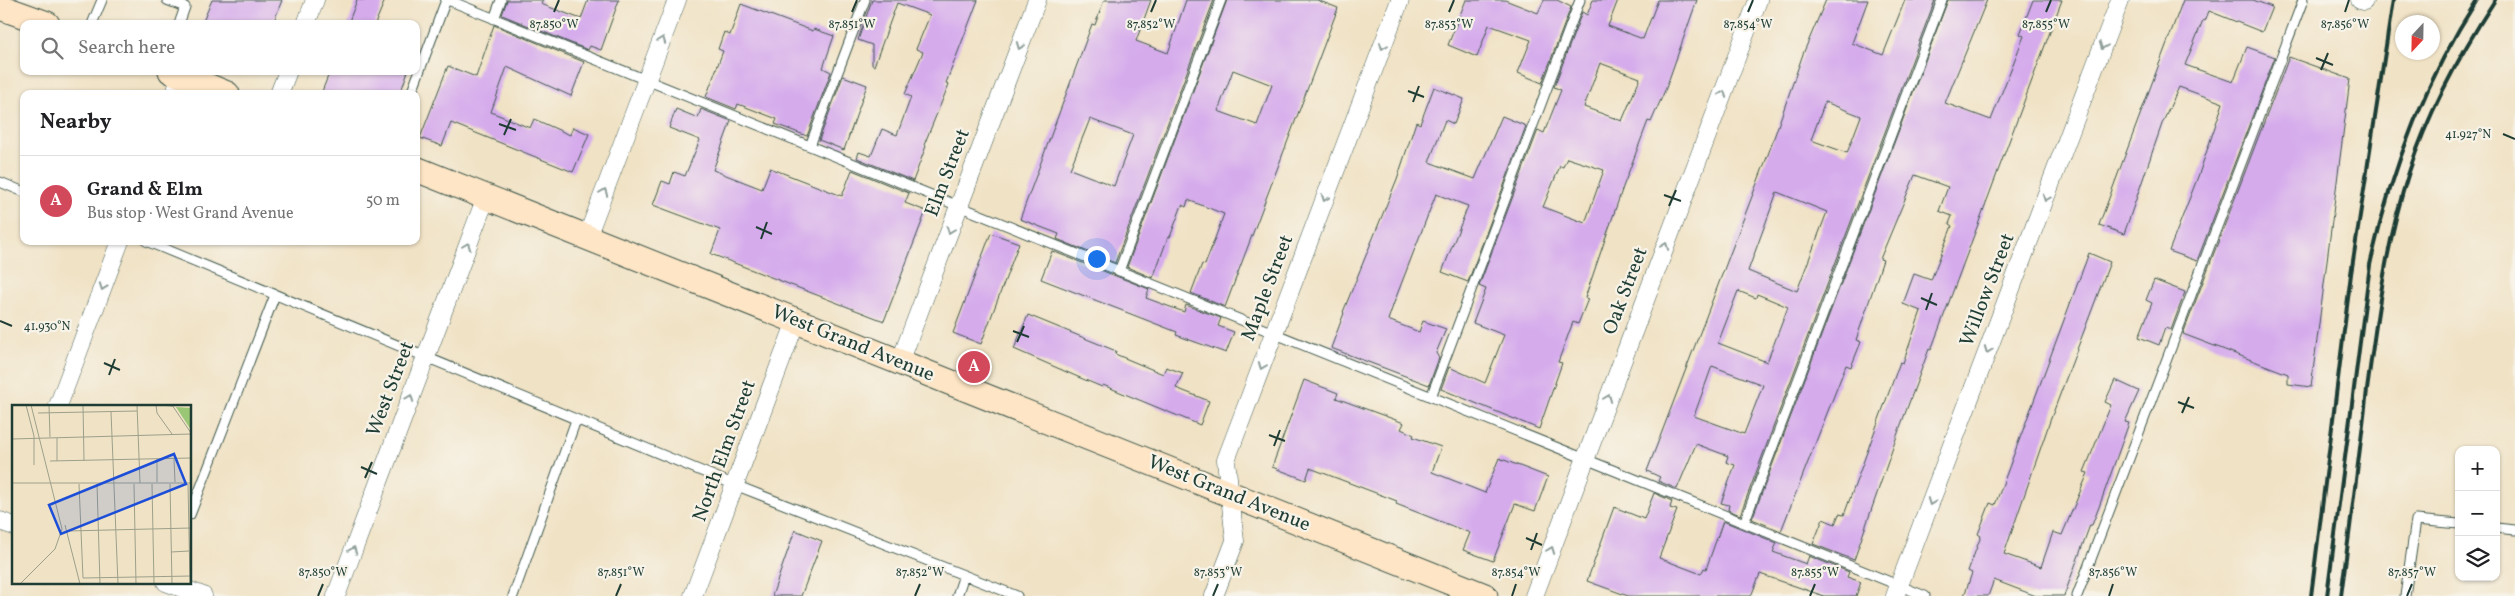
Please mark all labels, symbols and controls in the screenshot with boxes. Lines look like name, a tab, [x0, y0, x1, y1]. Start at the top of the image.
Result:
north arrow	[2395, 15, 2440, 60]
text: 87.850°W	[529, 17, 579, 33]
text: 87.851°W	[828, 17, 876, 33]
text: 87.852°W	[1127, 17, 1175, 33]
text: 87.853°W	[1425, 17, 1473, 33]
text: 87.854°W	[1723, 17, 1773, 33]
text: 87.855°W	[2022, 17, 2070, 33]
text: 87.856°W	[2321, 17, 2369, 33]
search box	[20, 20, 420, 75]
icon: search	[38, 34, 66, 62]
text: Search here	[78, 35, 175, 61]
one-way arrow	[656, 36, 666, 45]
one-way arrow	[1016, 41, 1026, 49]
one-way arrow	[1379, 41, 1389, 49]
one-way arrow	[2099, 41, 2109, 49]
one-way arrow	[1717, 90, 1727, 99]
text: Nearby	[40, 108, 111, 137]
street label: Elm Street	[918, 125, 978, 221]
text: 41.927°N	[2445, 127, 2491, 143]
text: Grand & Elm	[87, 177, 203, 203]
one-way arrow	[598, 188, 608, 197]
text: A	[50, 190, 62, 212]
text: 50 m	[366, 190, 400, 212]
one-way arrow	[1321, 193, 1331, 201]
one-way arrow	[2041, 193, 2051, 201]
text: Bus stop · West Grand Avenue	[87, 203, 294, 225]
one-way arrow	[945, 225, 956, 234]
street label: Willow Street	[1954, 229, 2022, 351]
street label: Maple Street	[1235, 231, 1301, 345]
one-way arrow	[461, 242, 471, 251]
one-way arrow	[1659, 242, 1670, 251]
street label: Oak Street	[1596, 243, 1656, 339]
your location	[1084, 246, 1110, 272]
one-way arrow	[99, 282, 109, 291]
street label: West Grand Avenue	[767, 299, 939, 389]
text: 41.930°N	[24, 319, 71, 335]
street label: West Street	[360, 337, 422, 441]
one-way arrow	[1984, 345, 1994, 353]
pin: A	[958, 348, 990, 386]
one-way arrow	[1258, 361, 1268, 370]
street label: North Elm Street	[686, 376, 764, 526]
one-way arrow	[404, 394, 414, 403]
one-way arrow	[1602, 395, 1612, 403]
inset map	[12, 405, 191, 584]
map controls	[2455, 446, 2500, 581]
button: +	[2455, 446, 2500, 491]
street label: West Grand Avenue	[1143, 449, 1315, 539]
button: −	[2455, 491, 2500, 536]
one-way arrow	[1927, 497, 1937, 505]
button: layers	[2455, 536, 2500, 581]
one-way arrow	[347, 547, 357, 555]
one-way arrow	[1545, 547, 1555, 555]
text: 87.850°W	[298, 565, 348, 581]
text: 87.851°W	[597, 565, 645, 581]
text: 87.852°W	[896, 565, 944, 581]
text: 87.853°W	[1194, 565, 1242, 581]
text: 87.854°W	[1491, 565, 1541, 581]
text: 87.855°W	[1791, 565, 1839, 581]
text: 87.856°W	[2089, 565, 2137, 581]
text: 87.857°W	[2388, 565, 2436, 581]

